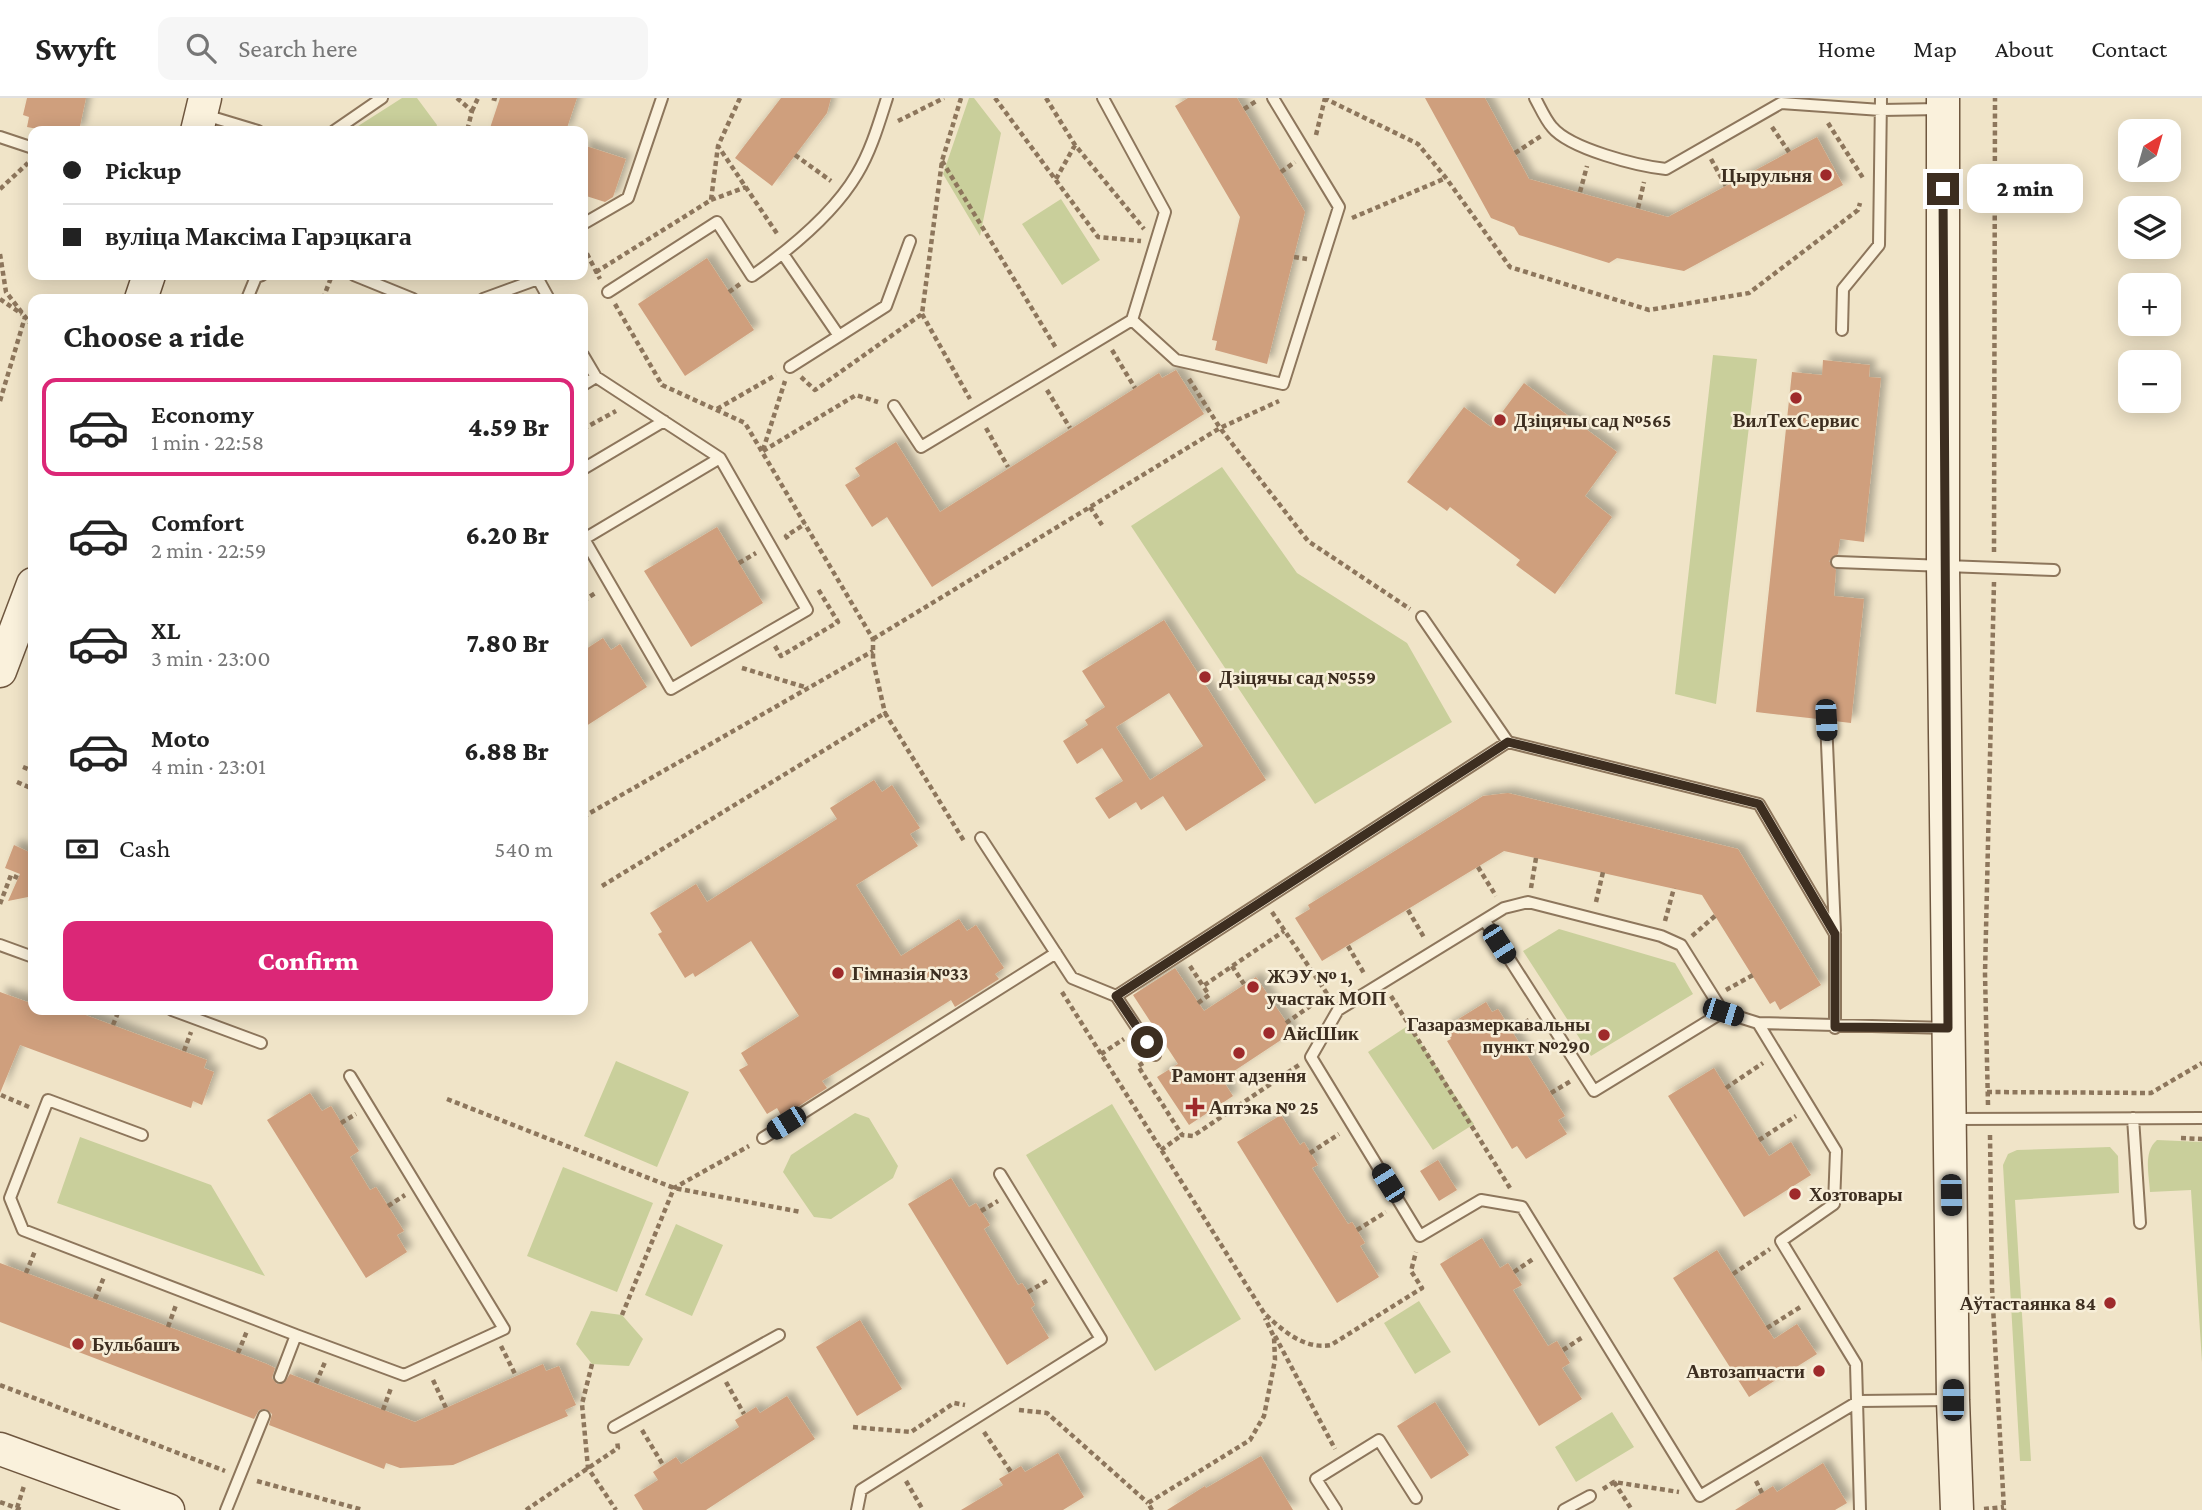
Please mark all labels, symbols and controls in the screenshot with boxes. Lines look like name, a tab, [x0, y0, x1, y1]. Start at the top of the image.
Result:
search box	[158, 17, 648, 80]
icon: search	[182, 29, 220, 67]
text: Swyft	[35, 30, 116, 67]
text: Search here	[238, 34, 357, 63]
text: Home	[1818, 35, 1875, 62]
text: Map	[1913, 35, 1957, 62]
text: About	[1995, 35, 2053, 62]
text: Contact	[2091, 35, 2167, 62]
north arrow	[2118, 119, 2180, 182]
map controls	[2118, 119, 2181, 413]
text: Pickup	[105, 156, 182, 185]
callout: 2 min	[1968, 164, 2083, 214]
place label: Цырульня	[1721, 165, 1812, 186]
marker: Цырульня	[1818, 167, 1834, 183]
route end	[1927, 173, 1959, 205]
text: 2 min	[1997, 175, 2053, 201]
button: layers	[2118, 196, 2181, 259]
text: вуліца Максіма Гарэцкага	[105, 222, 412, 251]
button: +	[2118, 273, 2181, 336]
text: Choose a ride	[63, 318, 244, 354]
button: −	[2118, 350, 2181, 413]
marker: ВилТехСервис	[1788, 390, 1804, 406]
icon: car	[67, 396, 130, 459]
text: Economy	[151, 400, 254, 429]
place label: Дзіцячы сад №565	[1514, 410, 1671, 431]
place label: ВилТехСервис	[1733, 410, 1859, 431]
marker: Дзіцячы сад №565	[1492, 412, 1508, 428]
text: 4.59 Br	[468, 413, 549, 442]
text: 1 min · 22:58	[151, 429, 264, 455]
icon: car	[67, 504, 130, 567]
text: Comfort	[151, 508, 244, 537]
text: 6.20 Br	[465, 521, 549, 550]
text: 2 min · 22:59	[151, 537, 267, 563]
icon: car	[67, 612, 130, 675]
text: XL	[151, 616, 180, 645]
text: 7.80 Br	[466, 629, 549, 658]
text: 3 min · 23:00	[151, 645, 270, 671]
place label: Дзіцячы сад №559	[1219, 667, 1376, 688]
marker: Дзіцячы сад №559	[1197, 669, 1213, 685]
car	[1815, 698, 1838, 742]
icon: car	[67, 720, 130, 783]
text: Moto	[151, 724, 210, 753]
text: 6.88 Br	[464, 737, 549, 766]
text: 4 min · 23:01	[151, 753, 266, 779]
icon: cash	[63, 830, 101, 868]
text: Cash	[119, 834, 170, 863]
text: 540 m	[495, 836, 553, 862]
button: Confirm	[63, 921, 553, 1001]
car	[1479, 921, 1520, 967]
place label: Гімназія №33	[852, 963, 969, 984]
marker: Гімназія №33	[830, 965, 846, 981]
place label: ЖЭУ № 1, участак МОП	[1267, 966, 1387, 1009]
marker: ЖЭУ № 1, участак МОП	[1245, 979, 1261, 995]
car	[1700, 996, 1747, 1028]
place label: Газаразмеркавальны пункт №290	[1407, 1014, 1590, 1057]
place label: АйсШик	[1283, 1023, 1359, 1044]
marker: АйсШик	[1261, 1025, 1277, 1041]
route start	[1131, 1026, 1163, 1058]
marker: Газаразмеркавальны пункт №290	[1596, 1027, 1612, 1043]
marker: Рамонт адзення	[1231, 1045, 1247, 1061]
place label: Рамонт адзення	[1172, 1065, 1306, 1086]
place label: Аптэка № 25	[1209, 1097, 1319, 1118]
marker: Аптэка № 25	[1187, 1099, 1203, 1115]
car	[763, 1103, 810, 1143]
car	[1368, 1160, 1409, 1206]
car	[1941, 1174, 1962, 1216]
place label: Хозтовары	[1809, 1184, 1903, 1205]
marker: Хозтовары	[1787, 1186, 1803, 1202]
place label: Аўтастаянка 84	[1960, 1293, 2096, 1314]
marker: Аўтастаянка 84	[2102, 1295, 2118, 1311]
place label: Бульбашъ	[92, 1334, 180, 1355]
marker: Бульбашъ	[70, 1336, 86, 1352]
place label: Автозапчасти	[1686, 1361, 1805, 1382]
marker: Автозапчасти	[1811, 1363, 1827, 1379]
car	[1943, 1379, 1964, 1421]

